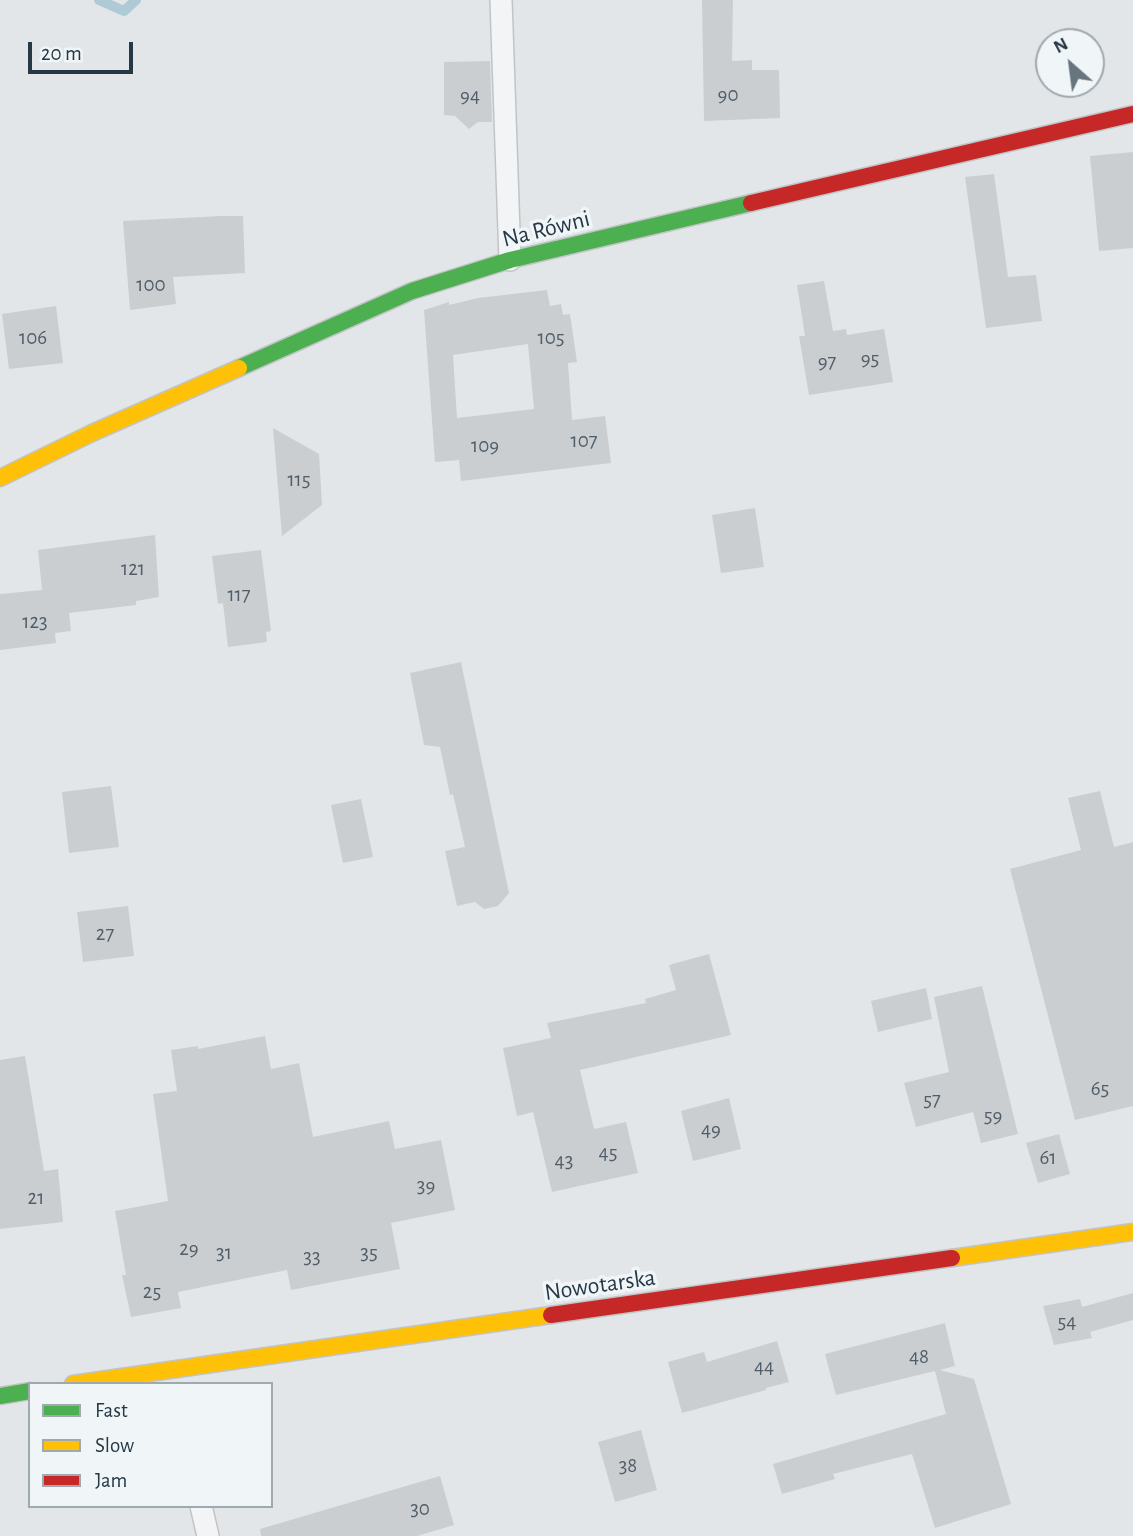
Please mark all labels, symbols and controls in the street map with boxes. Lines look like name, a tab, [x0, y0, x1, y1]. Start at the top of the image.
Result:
scale bar	[32, 28, 136, 72]
north arrow	[1035, 28, 1105, 98]
text: N	[1051, 34, 1071, 57]
text: 20 m	[41, 43, 82, 64]
house number: 90	[718, 82, 738, 108]
house number: 94	[460, 83, 480, 109]
street label: Na Równi	[499, 204, 593, 254]
house number: 100	[136, 272, 166, 298]
house number: 106	[19, 325, 47, 351]
house number: 105	[537, 325, 565, 351]
house number: 95	[861, 346, 879, 372]
house number: 97	[818, 349, 836, 375]
house number: 107	[570, 428, 598, 454]
house number: 109	[471, 433, 499, 459]
house number: 115	[287, 467, 311, 493]
house number: 121	[121, 556, 145, 582]
house number: 117	[227, 582, 251, 608]
house number: 123	[22, 609, 48, 635]
house number: 27	[96, 921, 114, 947]
house number: 65	[1091, 1076, 1109, 1102]
house number: 57	[923, 1087, 941, 1113]
house number: 59	[984, 1103, 1002, 1129]
house number: 49	[701, 1117, 721, 1143]
house number: 45	[599, 1140, 617, 1166]
house number: 61	[1039, 1145, 1057, 1171]
house number: 43	[555, 1148, 573, 1174]
house number: 39	[417, 1173, 435, 1199]
house number: 21	[28, 1185, 44, 1211]
house number: 29	[179, 1236, 199, 1262]
house number: 31	[216, 1240, 232, 1266]
house number: 35	[360, 1240, 378, 1266]
house number: 33	[303, 1244, 321, 1270]
street label: Nowotarska	[543, 1263, 657, 1307]
house number: 25	[143, 1279, 161, 1305]
house number: 54	[1058, 1309, 1076, 1335]
house number: 48	[909, 1344, 929, 1370]
house number: 44	[754, 1354, 774, 1380]
legend	[28, 1382, 273, 1508]
text: Fast	[95, 1400, 128, 1421]
text: Slow	[95, 1435, 134, 1456]
house number: 38	[619, 1453, 637, 1479]
text: Jam	[95, 1470, 127, 1491]
house number: 30	[410, 1496, 430, 1522]

